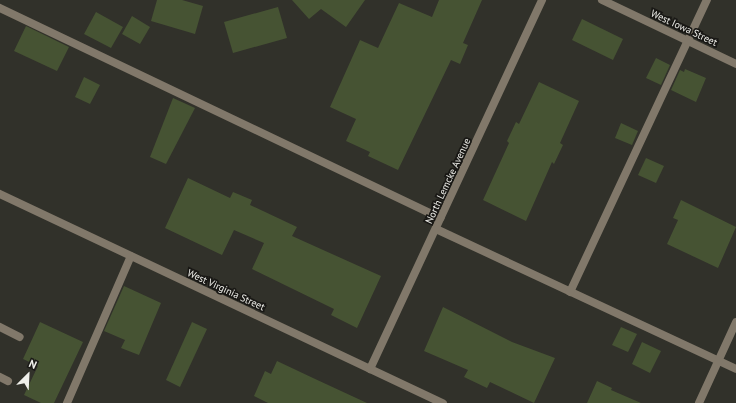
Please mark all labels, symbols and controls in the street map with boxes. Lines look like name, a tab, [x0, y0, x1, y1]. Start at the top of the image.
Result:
street label: West Iowa Street	[649, 7, 719, 49]
street label: North Lemcke Avenue	[423, 136, 473, 226]
street label: West Virginia Street	[185, 267, 267, 313]
north arrow	[8, 355, 48, 395]
text: N	[27, 356, 39, 372]

